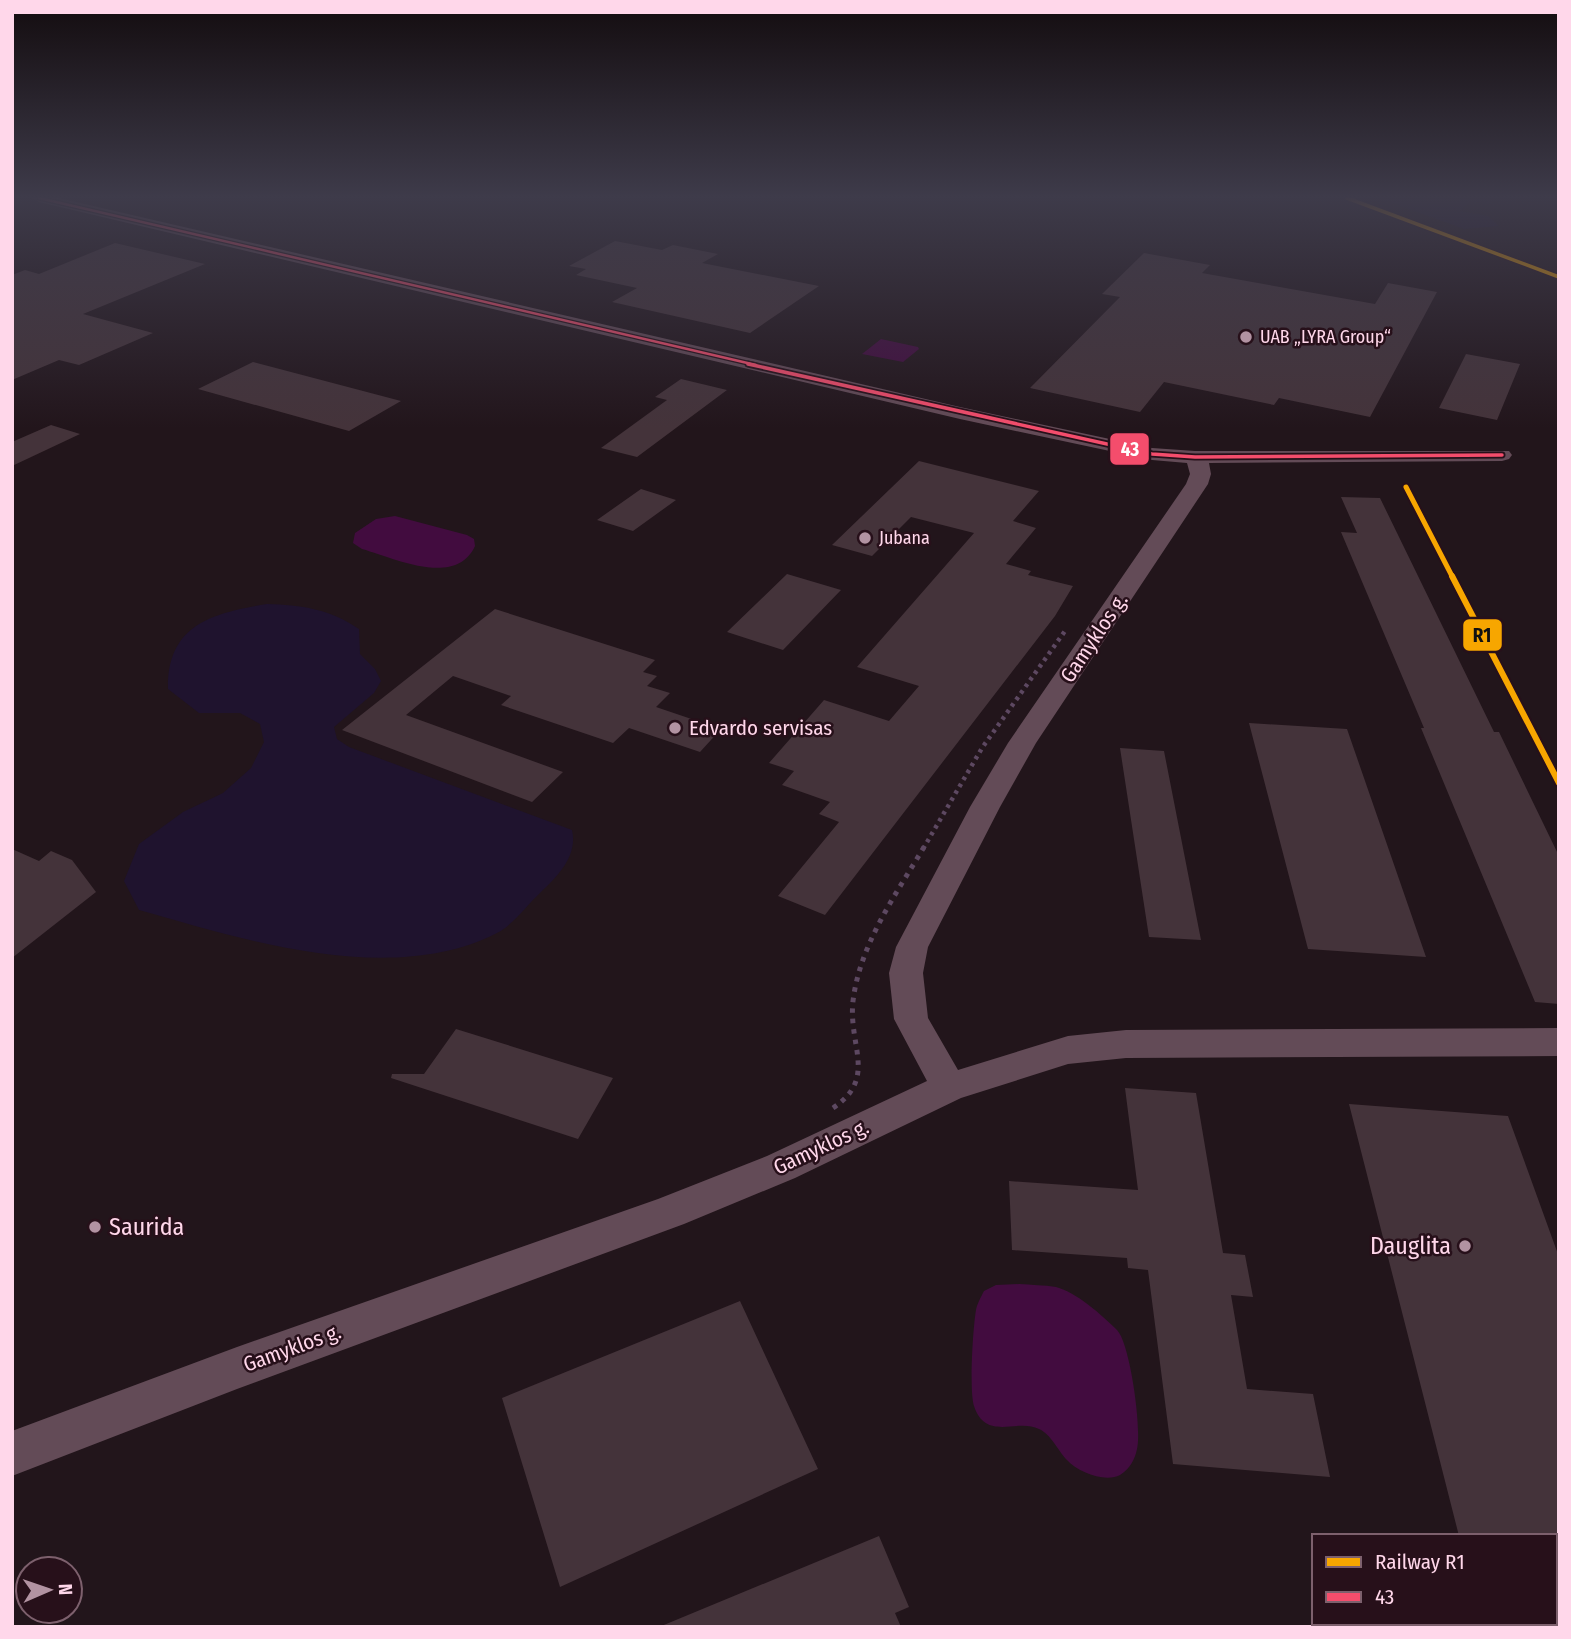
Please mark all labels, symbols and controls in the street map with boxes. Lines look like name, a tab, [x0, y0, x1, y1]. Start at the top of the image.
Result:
place label: UAB „LYRA Group“	[1260, 326, 1391, 348]
marker: UAB „LYRA Group“	[1238, 329, 1254, 345]
line badge: 43	[1109, 432, 1150, 466]
text: 43	[1121, 438, 1139, 461]
place label: Jubana	[879, 527, 930, 549]
marker: Jubana	[857, 530, 873, 546]
street label: Gamyklos g.	[1055, 588, 1133, 688]
line badge: R1	[1462, 618, 1503, 652]
text: R1	[1473, 624, 1491, 647]
place label: Edvardo servisas	[689, 715, 832, 741]
marker: Edvardo servisas	[667, 720, 683, 736]
street label: Gamyklos g.	[769, 1114, 873, 1180]
place label: Saurida	[109, 1213, 184, 1241]
marker: Saurida	[87, 1219, 103, 1235]
place label: Dauglita	[1370, 1232, 1451, 1260]
marker: Dauglita	[1457, 1238, 1473, 1254]
street label: Gamyklos g.	[240, 1318, 344, 1378]
legend	[1312, 1534, 1557, 1625]
text: Railway R1	[1375, 1549, 1465, 1575]
north arrow	[14, 1555, 84, 1625]
text: N	[54, 1583, 77, 1596]
text: 43	[1375, 1584, 1394, 1610]

